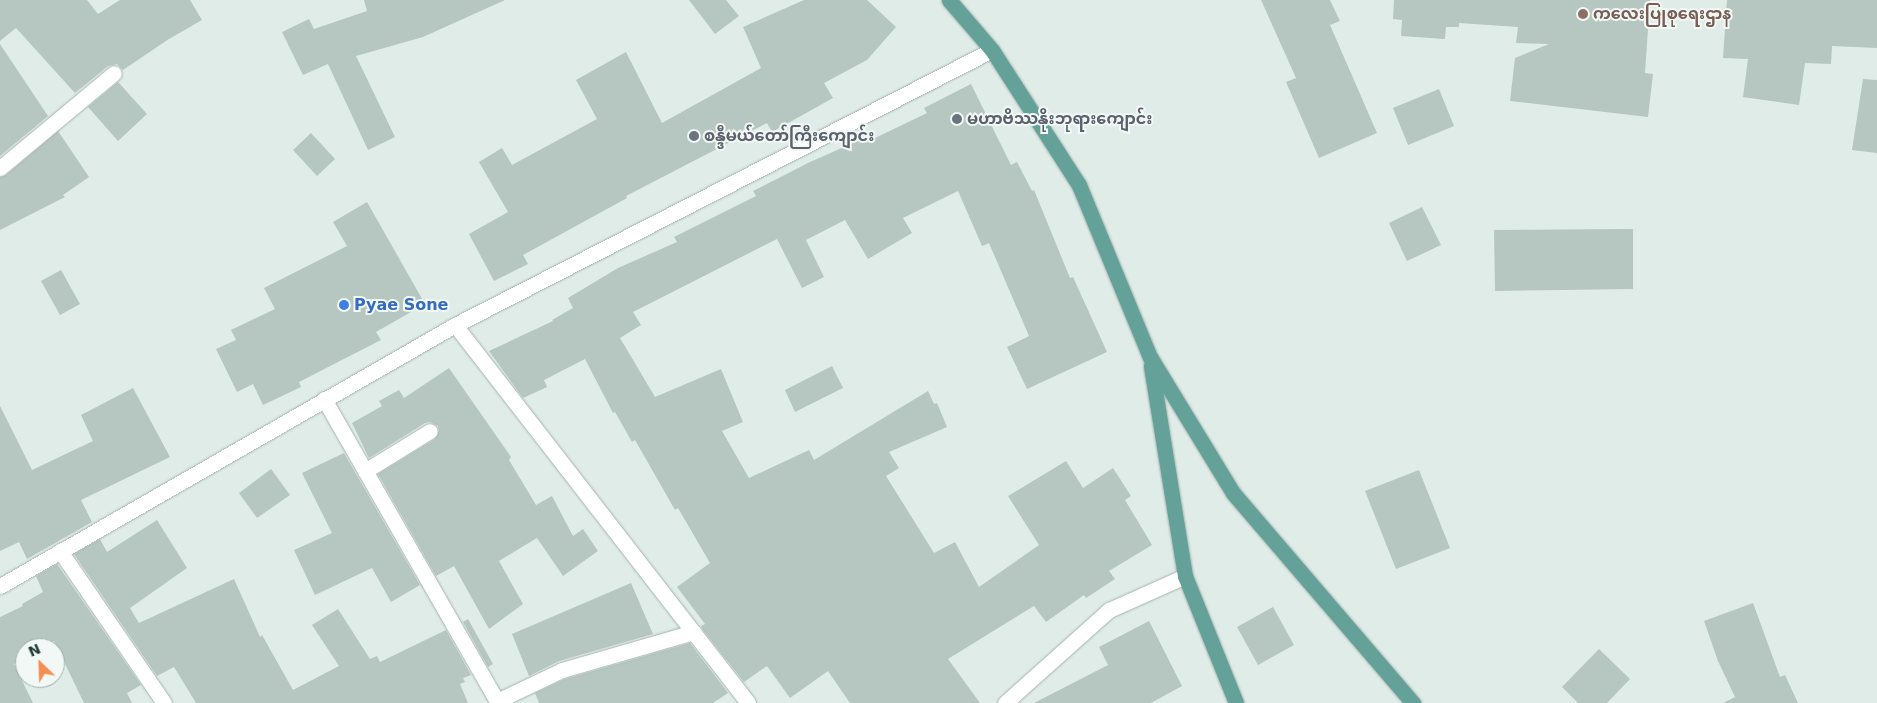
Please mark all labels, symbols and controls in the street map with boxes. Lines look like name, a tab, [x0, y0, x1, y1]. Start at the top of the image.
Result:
place label: ကလေးပြုစုရေးဌာန	[1593, 4, 1731, 24]
marker: ကလေးပြုစုရေးဌာန	[1577, 8, 1589, 20]
place label: မဟာဗိဿနိုးဘုရားကျောင်း	[967, 109, 1152, 129]
marker: မဟာဗိဿနိုးဘုရားကျောင်း	[951, 113, 963, 125]
place label: စန္ဒီမယ်တော်ကြီးကျောင်း	[704, 126, 874, 146]
marker: စန္ဒီမယ်တော်ကြီးကျောင်း	[688, 130, 700, 142]
place label: Pyae Sone	[354, 295, 448, 315]
marker: Pyae Sone	[338, 299, 350, 311]
north arrow	[15, 638, 65, 688]
text: N	[26, 641, 43, 660]

